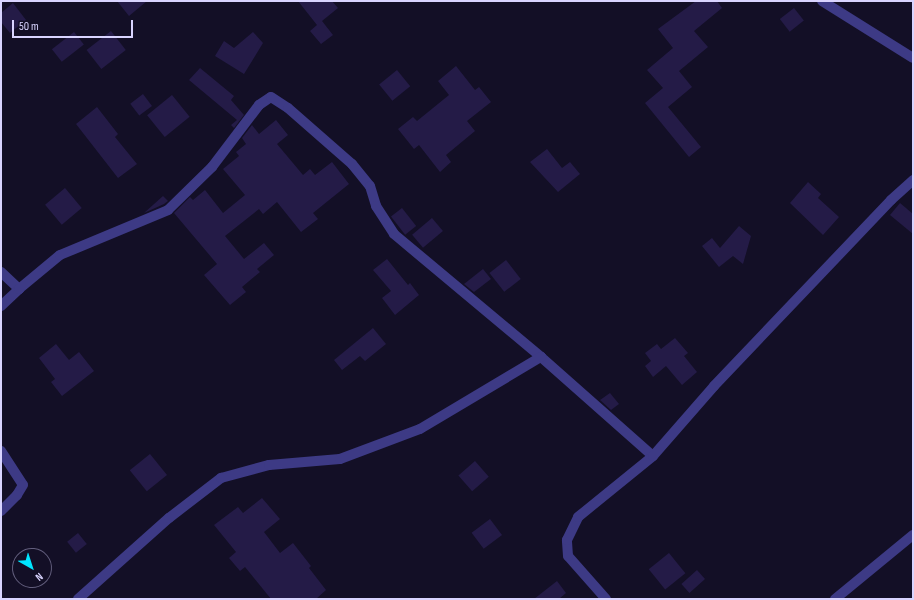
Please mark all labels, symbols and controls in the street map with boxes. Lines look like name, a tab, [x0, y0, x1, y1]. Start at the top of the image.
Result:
scale bar	[14, 12, 135, 38]
text: 50 m	[19, 19, 39, 34]
north arrow	[12, 548, 52, 588]
text: N	[33, 570, 46, 584]

